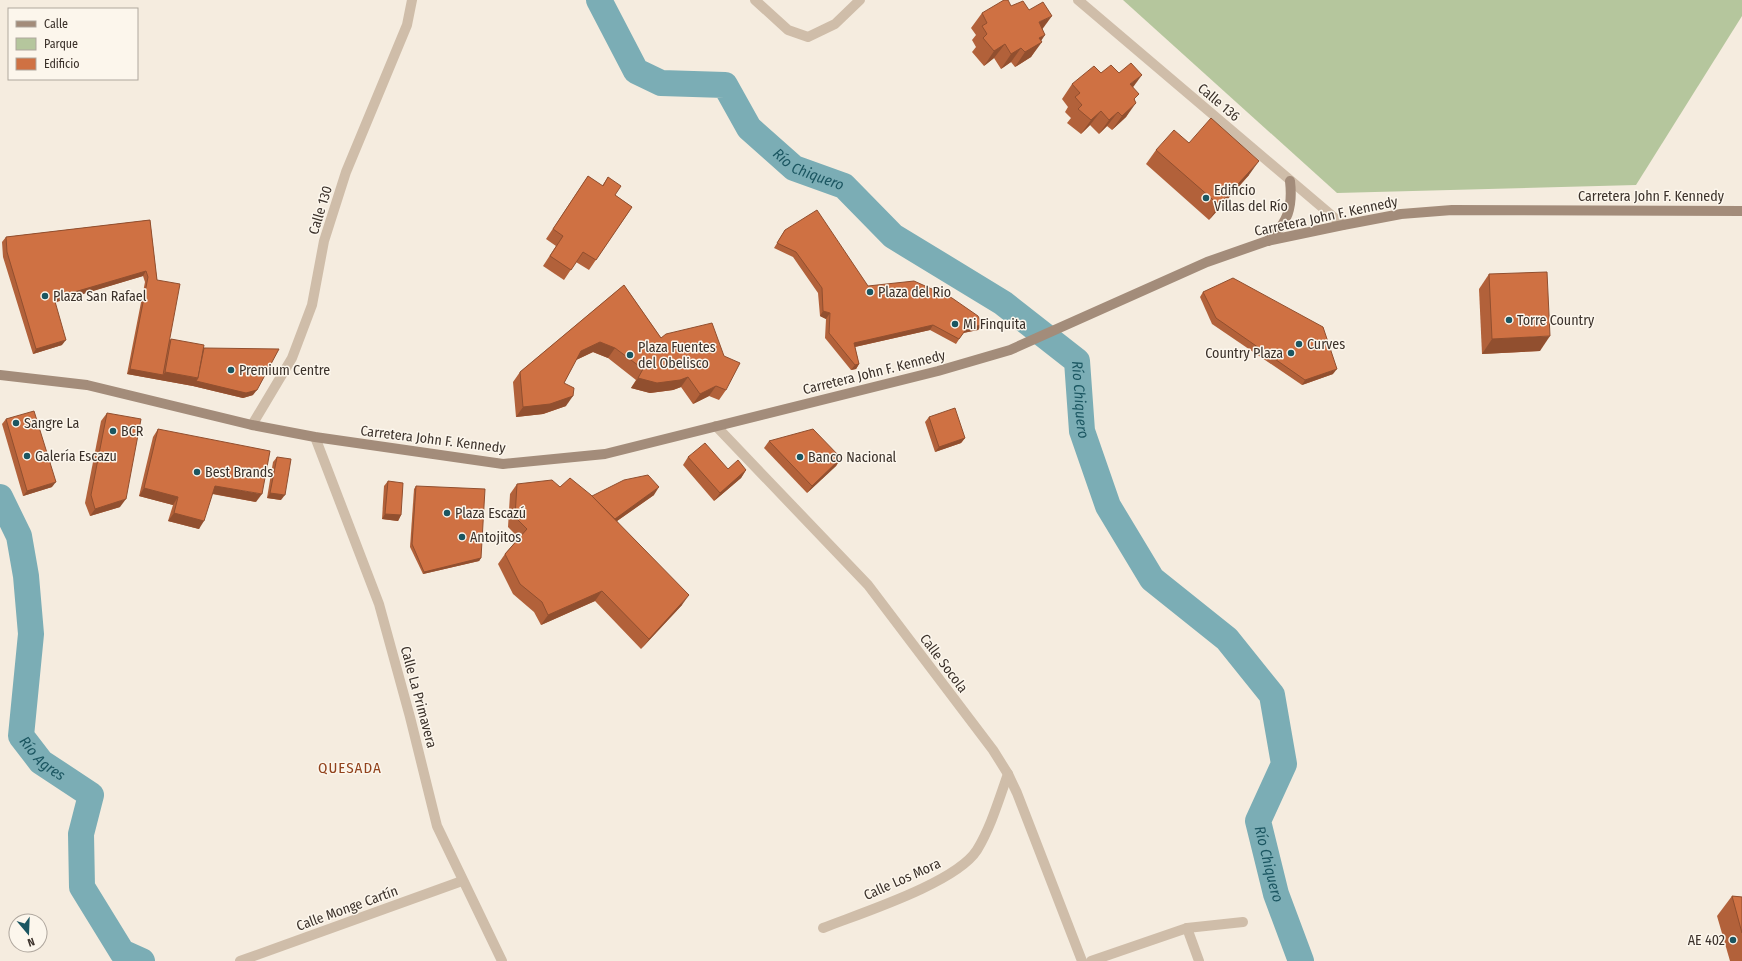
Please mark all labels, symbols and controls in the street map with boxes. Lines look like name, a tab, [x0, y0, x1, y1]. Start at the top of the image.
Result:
legend	[8, 8, 138, 80]
text: Calle	[44, 17, 68, 31]
text: Parque	[44, 37, 78, 51]
text: Edificio	[44, 57, 80, 71]
street label: Calle 136	[1194, 80, 1243, 125]
water label: Río Chiquero	[769, 145, 847, 194]
place label: Edificio Villas del Río	[1214, 182, 1288, 215]
street label: Calle 130	[305, 184, 336, 237]
street label: Carretera John F. Kennedy	[1578, 188, 1725, 205]
marker: Edificio Villas del Río	[1201, 193, 1211, 203]
street label: Carretera John F. Kennedy	[1253, 193, 1400, 240]
place label: Plaza del Rio	[878, 284, 951, 301]
marker: Plaza del Rio	[865, 287, 875, 297]
place label: Plaza San Rafael	[53, 288, 147, 305]
marker: Plaza San Rafael	[40, 291, 50, 301]
place label: Torre Country	[1517, 312, 1595, 329]
marker: Torre Country	[1504, 315, 1514, 325]
place label: Mi Finquita	[963, 316, 1026, 333]
marker: Mi Finquita	[950, 319, 960, 329]
place label: Curves	[1307, 336, 1345, 353]
place label: Plaza Fuentes del Obelisco	[638, 339, 716, 372]
marker: Curves	[1294, 339, 1304, 349]
place label: Country Plaza	[1205, 345, 1283, 362]
street label: Carretera John F. Kennedy	[801, 346, 948, 398]
marker: Country Plaza	[1286, 348, 1296, 358]
marker: Plaza Fuentes del Obelisco	[625, 350, 635, 360]
water label: Río Chiquero	[1068, 360, 1093, 441]
place label: Premium Centre	[239, 362, 330, 379]
marker: Premium Centre	[226, 365, 236, 375]
place label: Sangre La	[24, 415, 80, 432]
marker: Sangre La	[11, 418, 21, 428]
street label: Carretera John F. Kennedy	[359, 422, 507, 457]
place label: BCR	[121, 423, 144, 440]
marker: BCR	[108, 426, 118, 436]
place label: Galería Escazu	[35, 448, 117, 465]
place label: Banco Nacional	[808, 449, 897, 466]
marker: Galería Escazu	[22, 451, 32, 461]
marker: Banco Nacional	[795, 452, 805, 462]
place label: Best Brands	[205, 464, 273, 481]
marker: Best Brands	[192, 467, 202, 477]
place label: Plaza Escazú	[455, 505, 526, 522]
marker: Plaza Escazú	[442, 508, 452, 518]
place label: Antojitos	[470, 529, 521, 546]
marker: Antojitos	[457, 532, 467, 542]
street label: Calle Socola	[916, 631, 971, 696]
street label: Calle La Primavera	[397, 644, 440, 750]
water label: Río Agres	[16, 733, 69, 785]
district label: QUESADA	[318, 759, 382, 777]
water label: Río Chiquero	[1251, 824, 1287, 905]
street label: Calle Los Mora	[861, 855, 943, 904]
street label: Calle Monge Cartín	[294, 882, 400, 935]
north arrow	[8, 913, 48, 953]
place label: AE 402	[1688, 932, 1725, 949]
text: N	[26, 935, 36, 949]
marker: AE 402	[1728, 935, 1738, 945]

